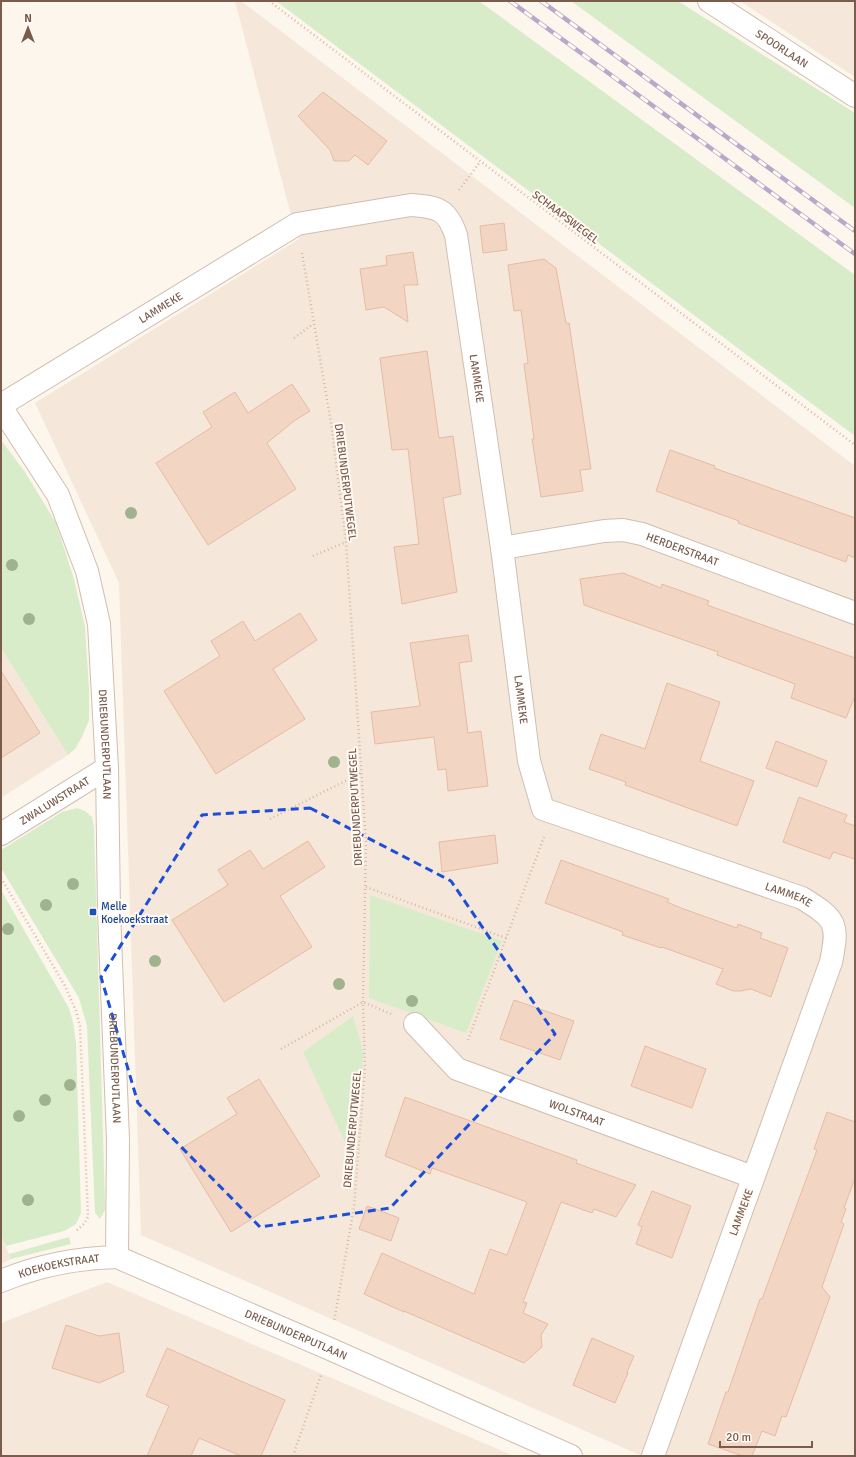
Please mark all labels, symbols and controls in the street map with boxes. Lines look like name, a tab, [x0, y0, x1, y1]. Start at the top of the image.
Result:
north arrow	[8, 8, 48, 48]
text: N	[24, 12, 32, 25]
street label: SPOORLAAN	[753, 27, 810, 71]
street label: SCHAAPSWEGEL	[530, 188, 602, 247]
street label: LAMMEKE	[136, 289, 185, 326]
street label: LAMMEKE	[467, 353, 487, 404]
street label: DRIEBUNDERPUTWEGEL	[332, 423, 359, 542]
street label: HERDERSTRAAT	[644, 530, 721, 569]
street label: LAMMEKE	[511, 674, 530, 725]
street label: DRIEBUNDERPUTLAAN	[96, 689, 113, 800]
street label: DRIEBUNDERPUTWEGEL	[346, 747, 365, 866]
street label: ZWALUWSTRAAT	[17, 774, 93, 828]
street label: LAMMEKE	[763, 880, 815, 910]
place label: Melle Koekoekstraat	[101, 900, 168, 926]
marker: Melle Koekoekstraat	[88, 907, 98, 917]
street label: DRIEBUNDERPUTLAAN	[106, 1013, 123, 1124]
street label: DRIEBUNDERPUTWEGEL	[341, 1069, 364, 1188]
street label: WOLSTRAAT	[547, 1097, 607, 1129]
street label: LAMMEKE	[727, 1187, 756, 1237]
street label: KOEKOEKSTRAAT	[17, 1252, 100, 1281]
street label: DRIEBUNDERPUTLAAN	[243, 1307, 349, 1363]
scale bar	[720, 1423, 812, 1449]
text: 20 m	[726, 1430, 751, 1445]

